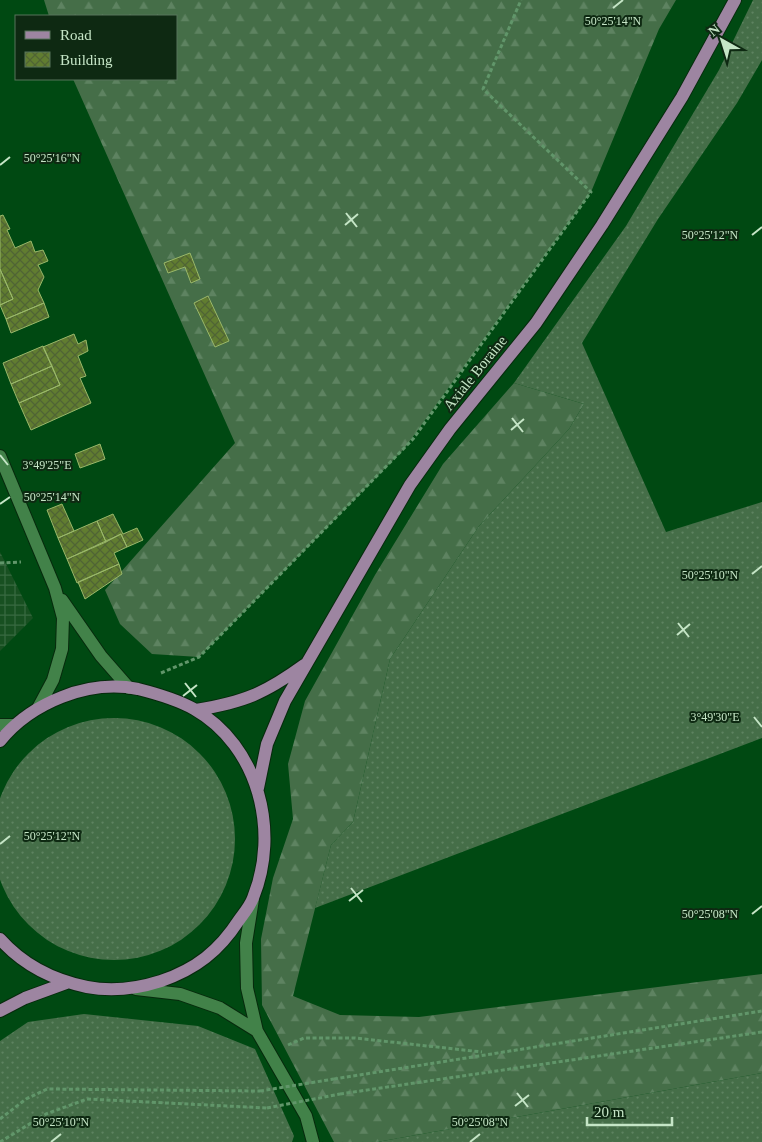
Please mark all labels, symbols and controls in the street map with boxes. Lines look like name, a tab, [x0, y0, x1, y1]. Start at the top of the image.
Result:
text: 50°25'14"N	[585, 14, 642, 28]
legend	[15, 15, 178, 80]
north arrow	[697, 15, 747, 65]
text: N	[705, 21, 723, 39]
text: Road	[60, 27, 92, 43]
text: Building	[60, 52, 113, 68]
text: 50°25'16"N	[24, 151, 81, 165]
text: 50°25'12"N	[682, 228, 739, 242]
street label: Axiale Boraine	[440, 332, 510, 413]
text: 3°49'25"E	[22, 458, 72, 472]
text: 50°25'14"N	[24, 490, 81, 504]
text: 50°25'10"N	[682, 568, 739, 582]
text: 3°49'30"E	[690, 710, 740, 724]
text: 50°25'12"N	[24, 829, 81, 843]
text: 50°25'08"N	[682, 907, 739, 921]
scale bar	[587, 1094, 672, 1126]
text: 20 m	[594, 1104, 625, 1120]
text: 50°25'10"N	[33, 1115, 90, 1129]
text: 50°25'08"N	[452, 1115, 509, 1129]

